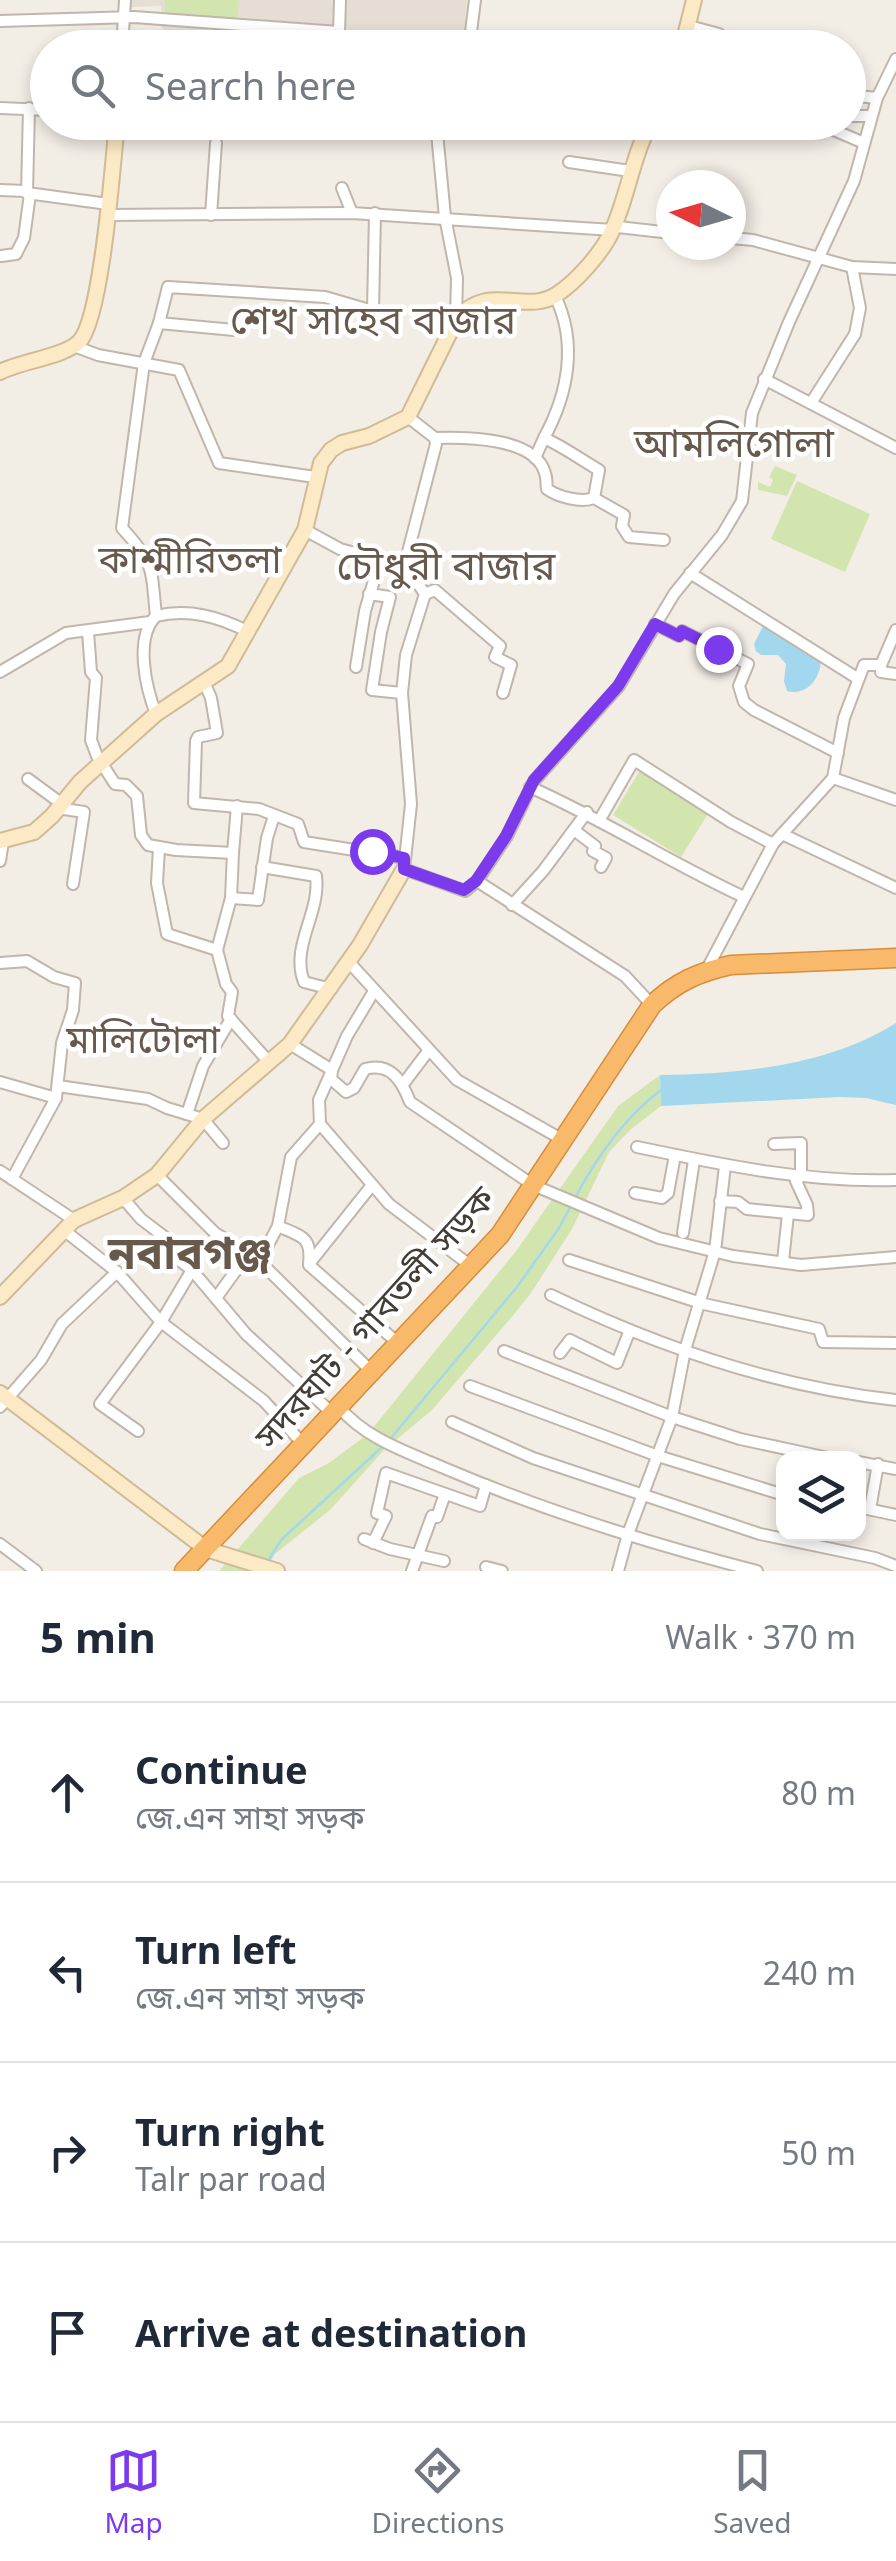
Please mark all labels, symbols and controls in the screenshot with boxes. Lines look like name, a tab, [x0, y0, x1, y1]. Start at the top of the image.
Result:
search box	[30, 30, 866, 140]
icon: search	[65, 58, 120, 113]
text: Search here	[145, 59, 356, 111]
north arrow	[656, 170, 746, 260]
district label: শেখ সাহেব বাজার	[230, 291, 517, 346]
district label: আমলিগোলা	[633, 414, 835, 469]
district label: কাশ্মীরিতলা	[97, 532, 282, 584]
district label: চৌধুরী বাজার	[337, 537, 557, 592]
route end	[696, 627, 742, 673]
route start	[350, 829, 396, 875]
district label: মালিটোলা	[65, 1012, 221, 1064]
street label: সদরঘাট - গাবতলী সড়ক	[243, 1175, 505, 1459]
district label: নবাবগঞ্জ	[107, 1221, 272, 1282]
map controls	[776, 1451, 866, 1541]
button: layers	[776, 1451, 866, 1541]
text: 5 min	[40, 1608, 156, 1665]
text: Walk · 370 m	[665, 1615, 856, 1658]
text: Continue	[135, 1743, 308, 1795]
icon: ahead	[40, 1765, 95, 1820]
text: 80 m	[781, 1771, 856, 1814]
text: জে.এন সাহা সড়ক	[135, 1795, 365, 1838]
text: Turn left	[135, 1923, 297, 1975]
icon: left	[40, 1945, 95, 2000]
text: 240 m	[763, 1951, 856, 1994]
text: জে.এন সাহা সড়ক	[135, 1975, 365, 2018]
text: Turn right	[135, 2105, 325, 2157]
icon: right	[40, 2125, 95, 2180]
text: 50 m	[781, 2131, 856, 2174]
text: Talr par road	[135, 2157, 327, 2200]
icon: arrive	[40, 2305, 95, 2360]
text: Arrive at destination	[135, 2306, 527, 2358]
tab: Map	[104, 2443, 163, 2541]
tab: Directions	[372, 2443, 504, 2541]
tab: Saved	[713, 2443, 792, 2541]

